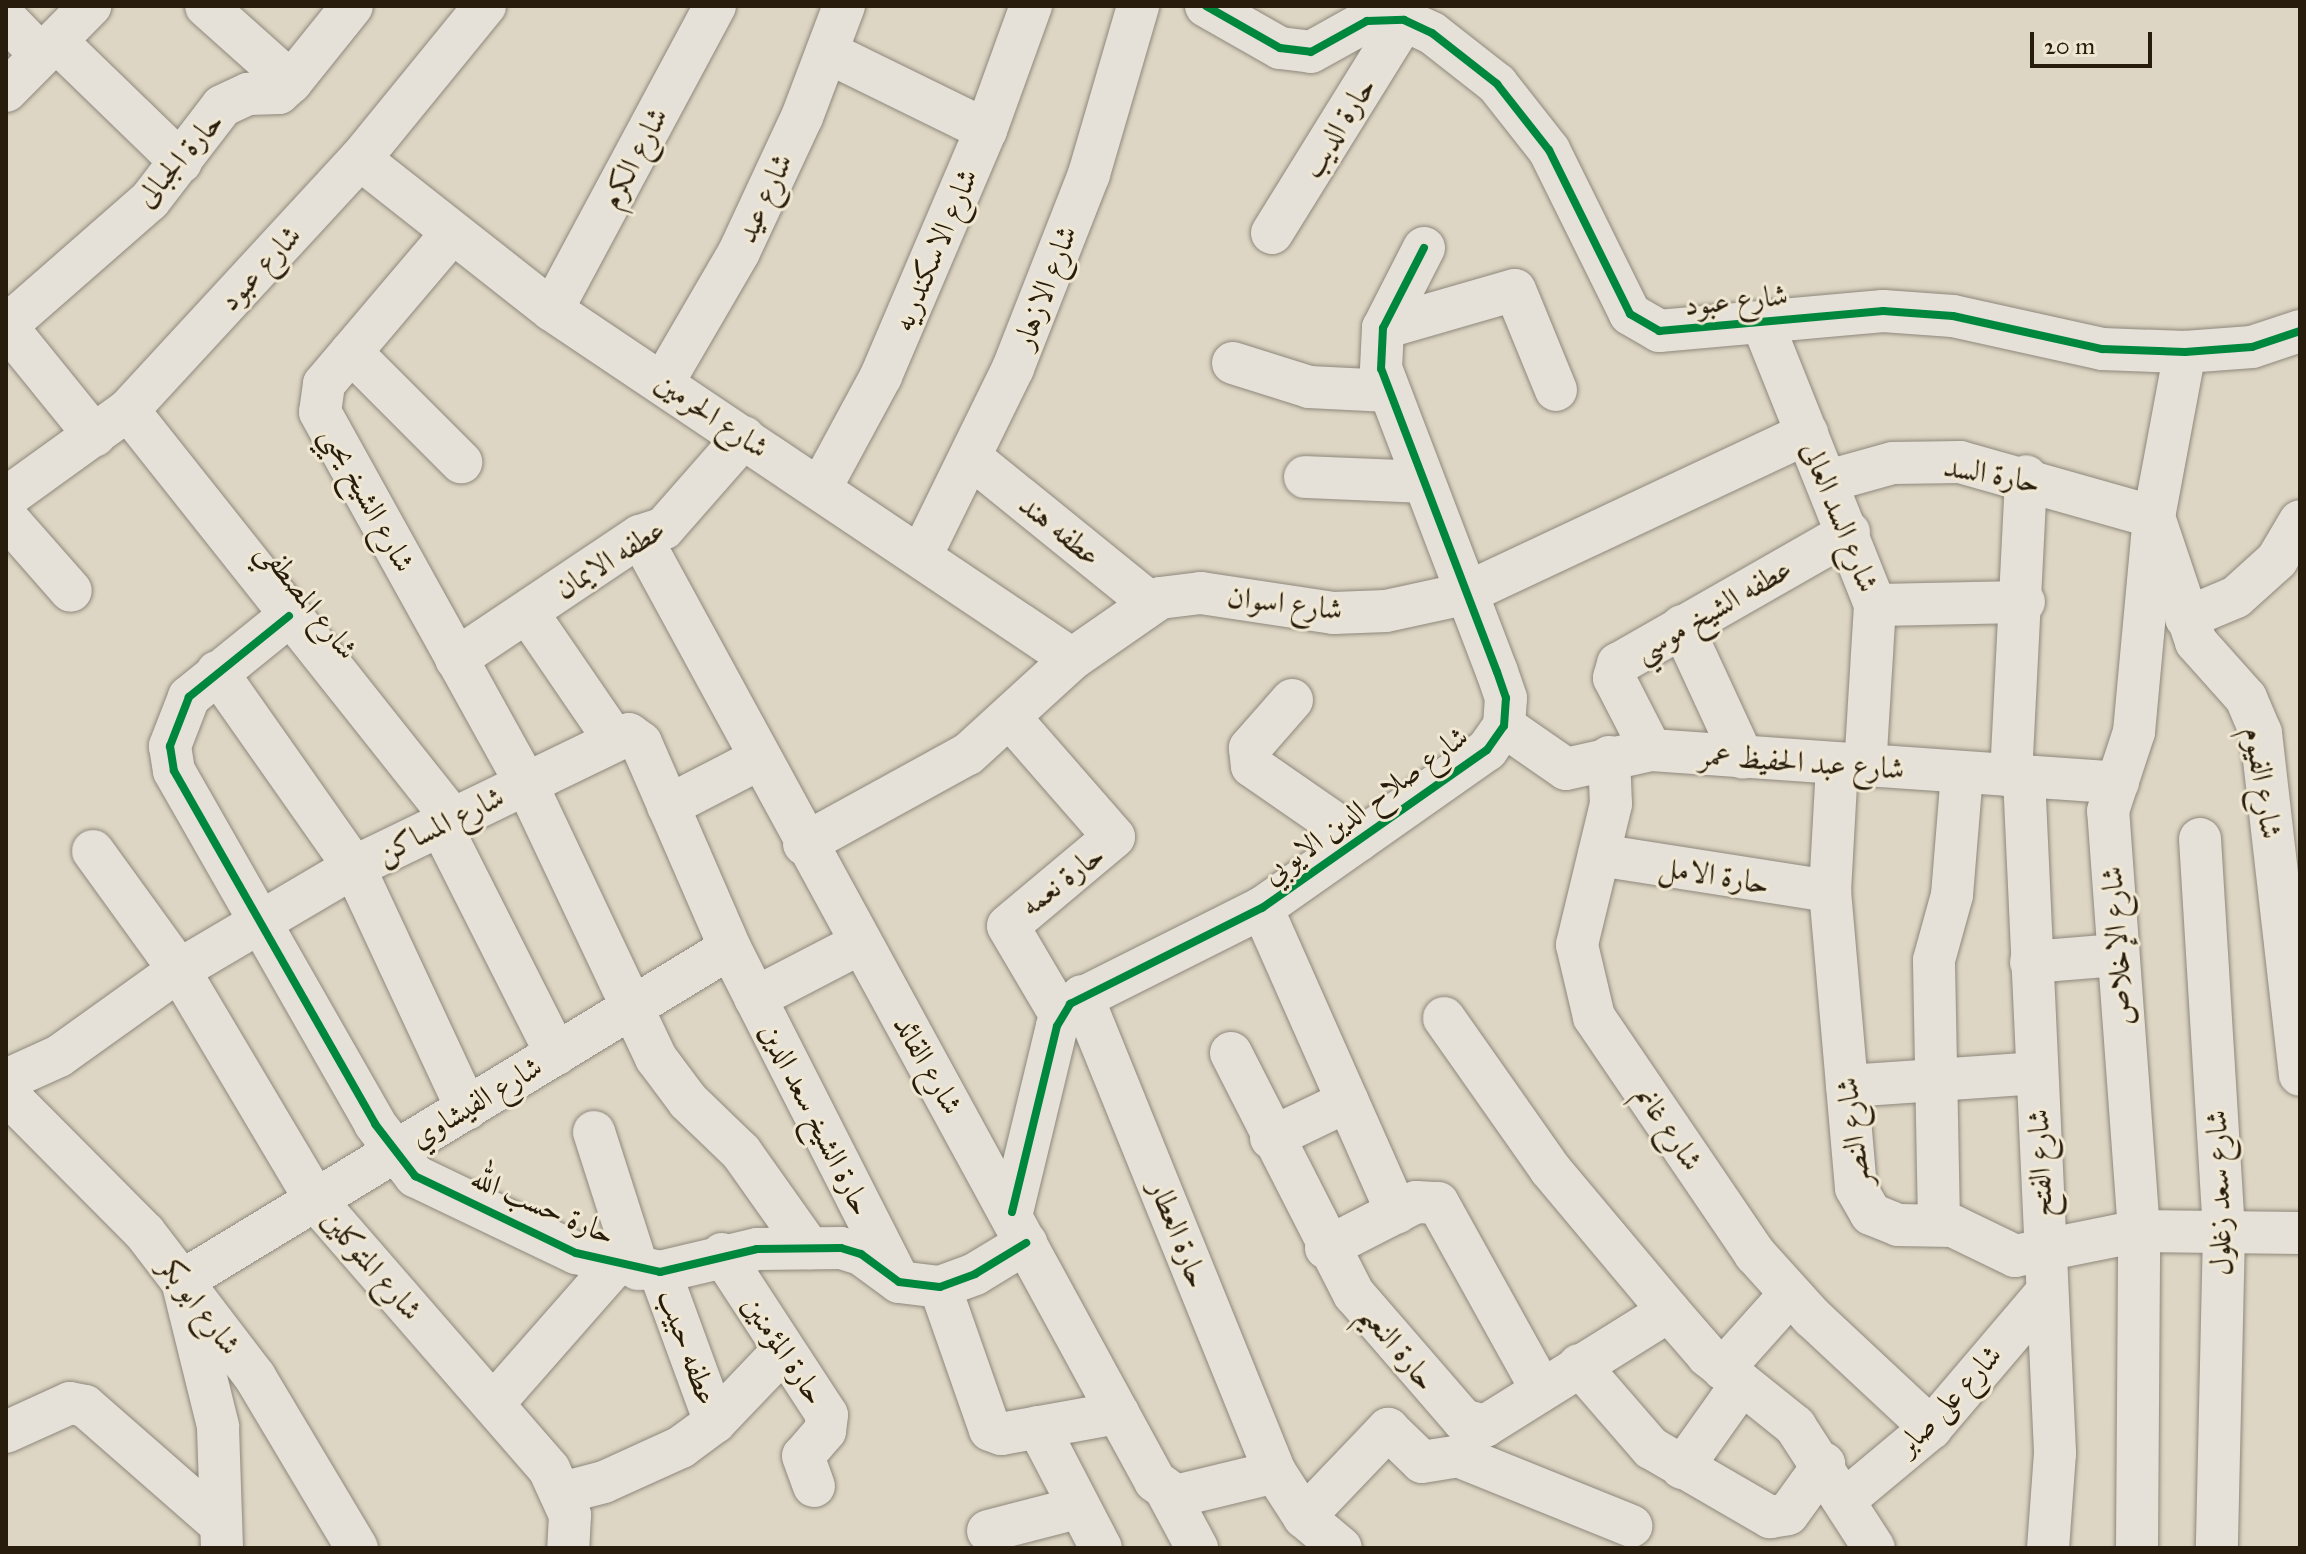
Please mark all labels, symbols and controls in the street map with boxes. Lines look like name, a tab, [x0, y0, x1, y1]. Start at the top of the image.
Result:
scale bar	[2034, 16, 2156, 66]
text: 20 m	[2044, 31, 2095, 61]
street label: حارة الديب	[1293, 70, 1383, 184]
street label: شارع الكرم	[592, 101, 676, 215]
street label: حارة الجبالى	[127, 104, 231, 214]
street label: شارع عيد	[728, 148, 800, 248]
street label: شارع الاسكندريه	[885, 163, 985, 337]
street label: شارع عبود	[211, 218, 309, 318]
street label: شارع الازهار	[1005, 220, 1085, 354]
street label: شارع عبود	[1682, 277, 1790, 323]
street label: شارع الحرمين	[649, 364, 775, 466]
street label: شارع الشيخ يحيي	[313, 420, 423, 578]
street label: شارع السد العالى	[1794, 437, 1886, 597]
street label: حارة السد	[1941, 448, 2043, 500]
street label: عطفه هند	[1012, 486, 1108, 574]
street label: عطفه الايمان	[548, 511, 672, 607]
street label: شارع المصطفي	[250, 533, 366, 667]
street label: عطفه الشيخ موسي	[1628, 550, 1798, 670]
street label: شارع اسوان	[1225, 578, 1345, 628]
street label: شارع صلاح الدين الايوبي	[1255, 718, 1475, 892]
street label: شارع الفيوم	[2236, 724, 2290, 842]
street label: شارع عبد الحفيظ عمر	[1698, 737, 1906, 787]
street label: شارع المساكن	[370, 779, 510, 871]
street label: حارة نعمه	[1013, 836, 1111, 924]
street label: حارة الامل	[1656, 849, 1772, 901]
street label: شارع الإخلاص	[2093, 865, 2141, 1027]
street label: شارع القائد	[885, 1009, 971, 1121]
street label: حارة الشيخ سعد الدين	[752, 1017, 880, 1221]
street label: شارع الفيشاوي	[403, 1049, 549, 1155]
street label: شارع النصر	[1828, 1075, 1878, 1189]
street label: شارع غانم	[1628, 1079, 1710, 1177]
street label: شارع الفتح	[2020, 1108, 2060, 1218]
street label: شارع سعد زغلول	[2198, 1109, 2240, 1277]
street label: حارة حسب الله	[466, 1160, 620, 1252]
street label: حارة العطار	[1141, 1175, 1217, 1293]
street label: شارع المتوكلين	[314, 1202, 430, 1328]
street label: شارع ابو بكر	[152, 1250, 248, 1362]
street label: عطفه حبيب	[650, 1284, 726, 1410]
street label: حارة المؤمنين	[734, 1289, 834, 1411]
street label: حارة النعيم	[1352, 1297, 1444, 1397]
street label: شارع على صابر	[1889, 1337, 2009, 1463]

